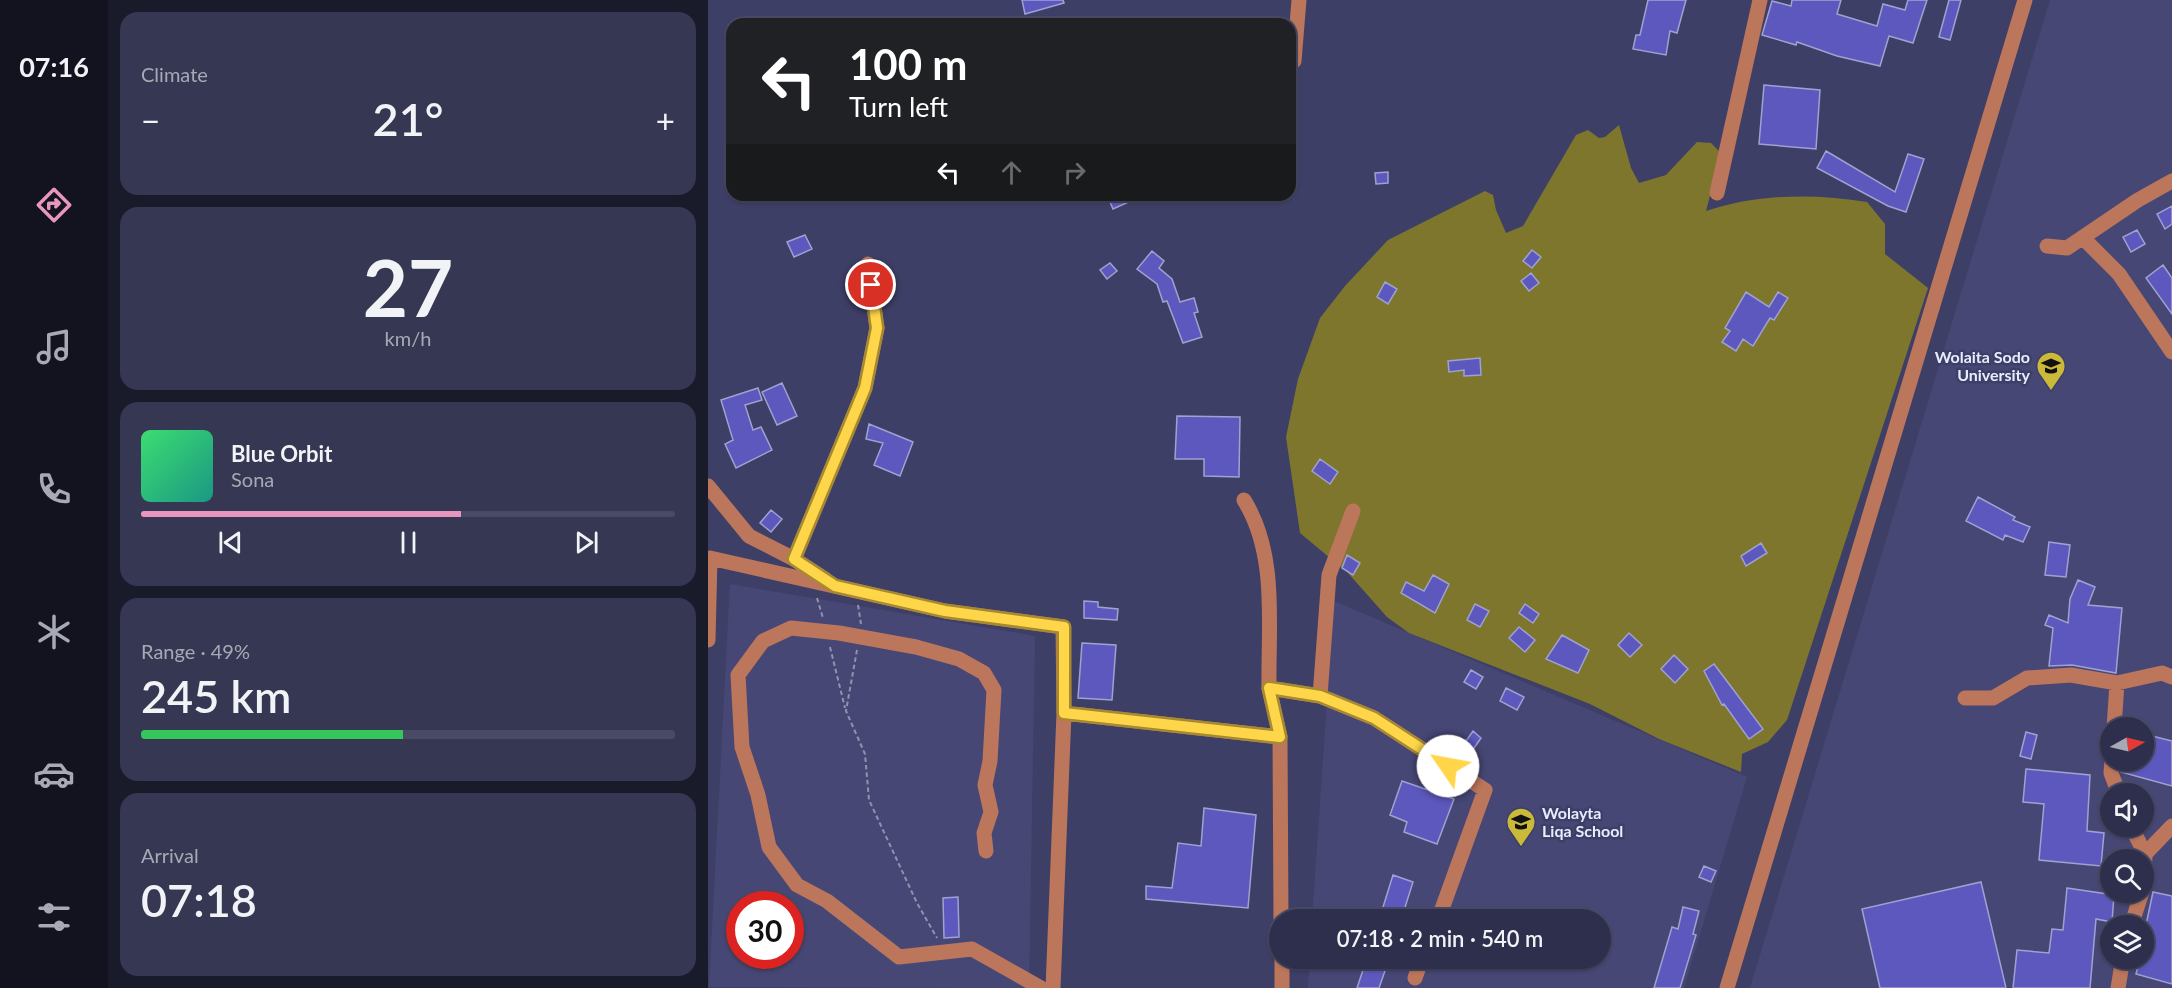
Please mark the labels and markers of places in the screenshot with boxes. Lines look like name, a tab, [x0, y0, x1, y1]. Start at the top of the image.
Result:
pin	[845, 259, 896, 310]
place label: Wolaita Sodo University	[1935, 347, 2031, 384]
school or university icon: Wolaita Sodo University	[2035, 350, 2067, 392]
place label: Wolayta Liqa School	[1542, 803, 1623, 840]
school or university icon: Wolayta Liqa School	[1505, 806, 1537, 848]

